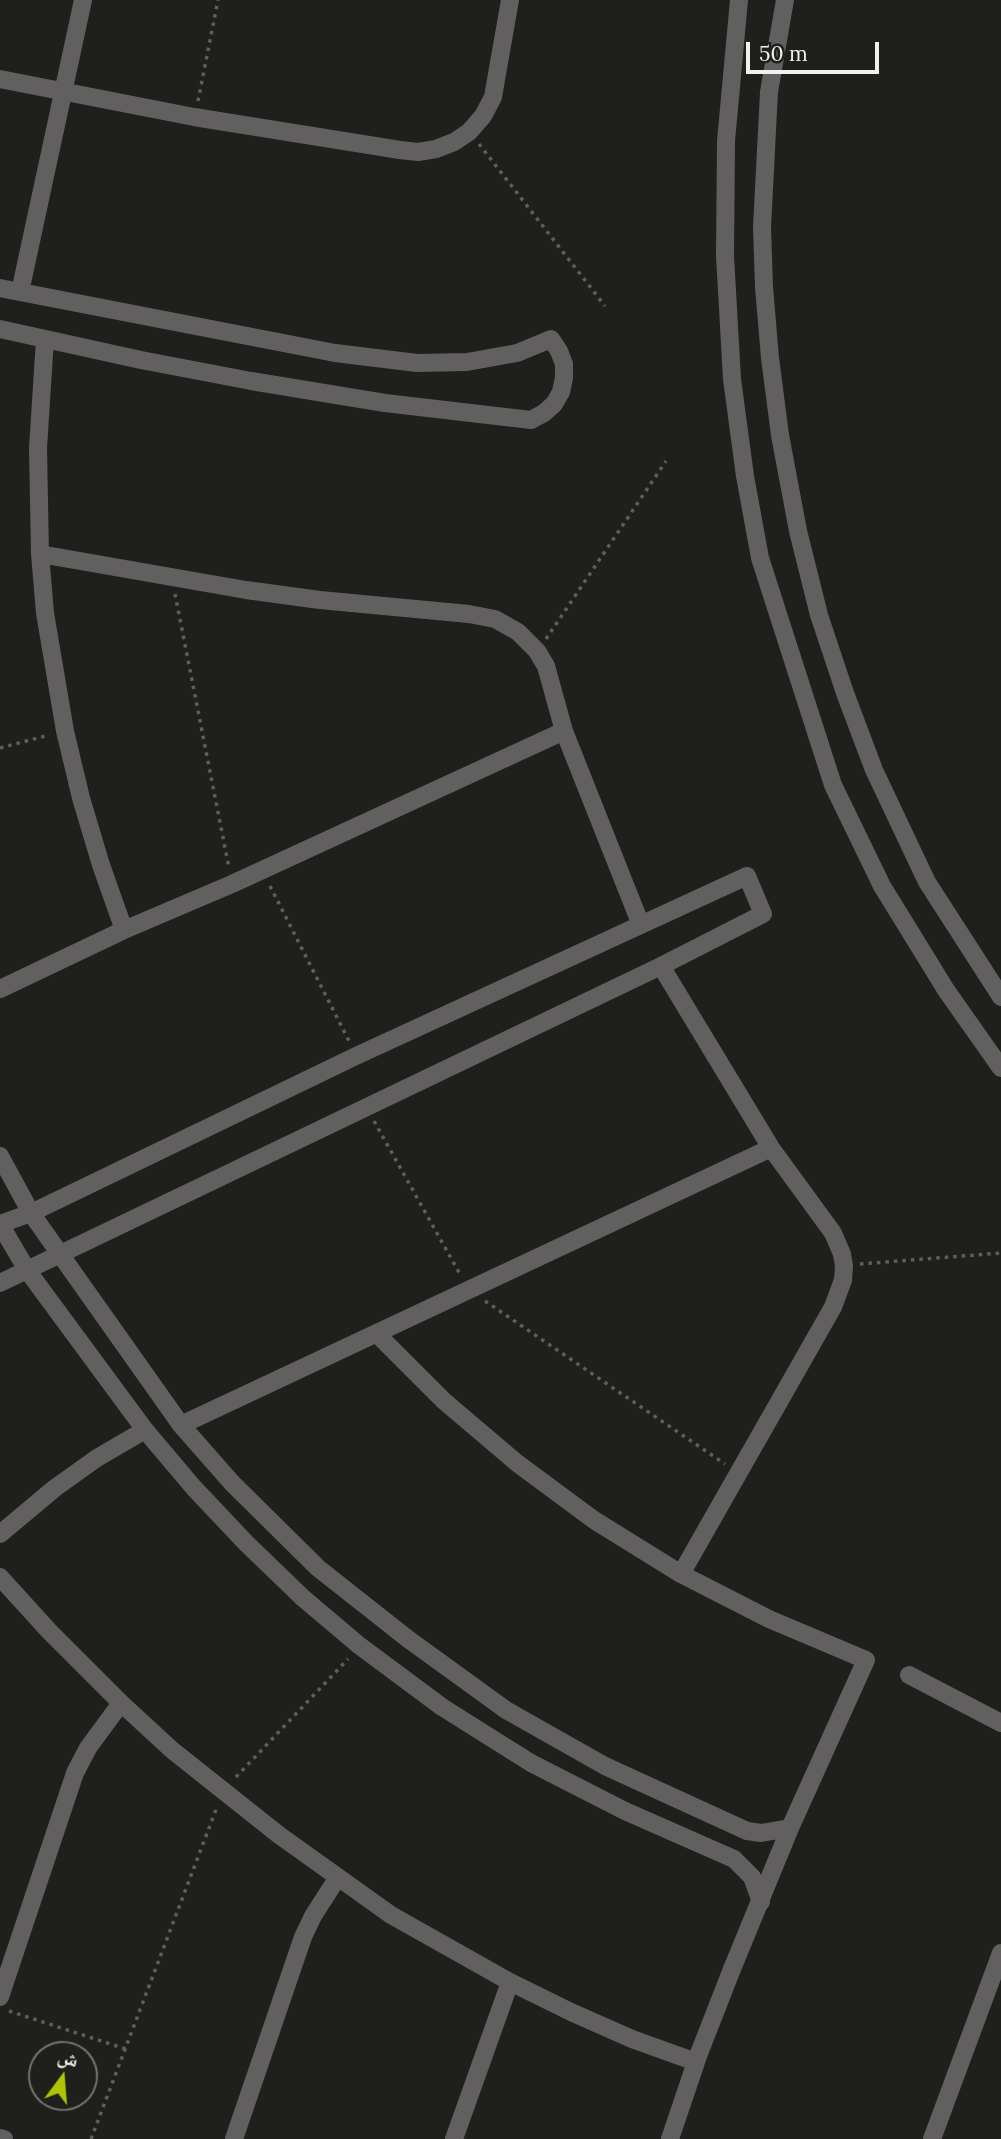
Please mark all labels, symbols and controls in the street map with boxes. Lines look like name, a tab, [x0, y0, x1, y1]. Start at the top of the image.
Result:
scale bar	[749, 28, 882, 72]
text: 50 m	[759, 40, 808, 67]
north arrow	[28, 2041, 98, 2111]
text: ش	[55, 2043, 81, 2072]

